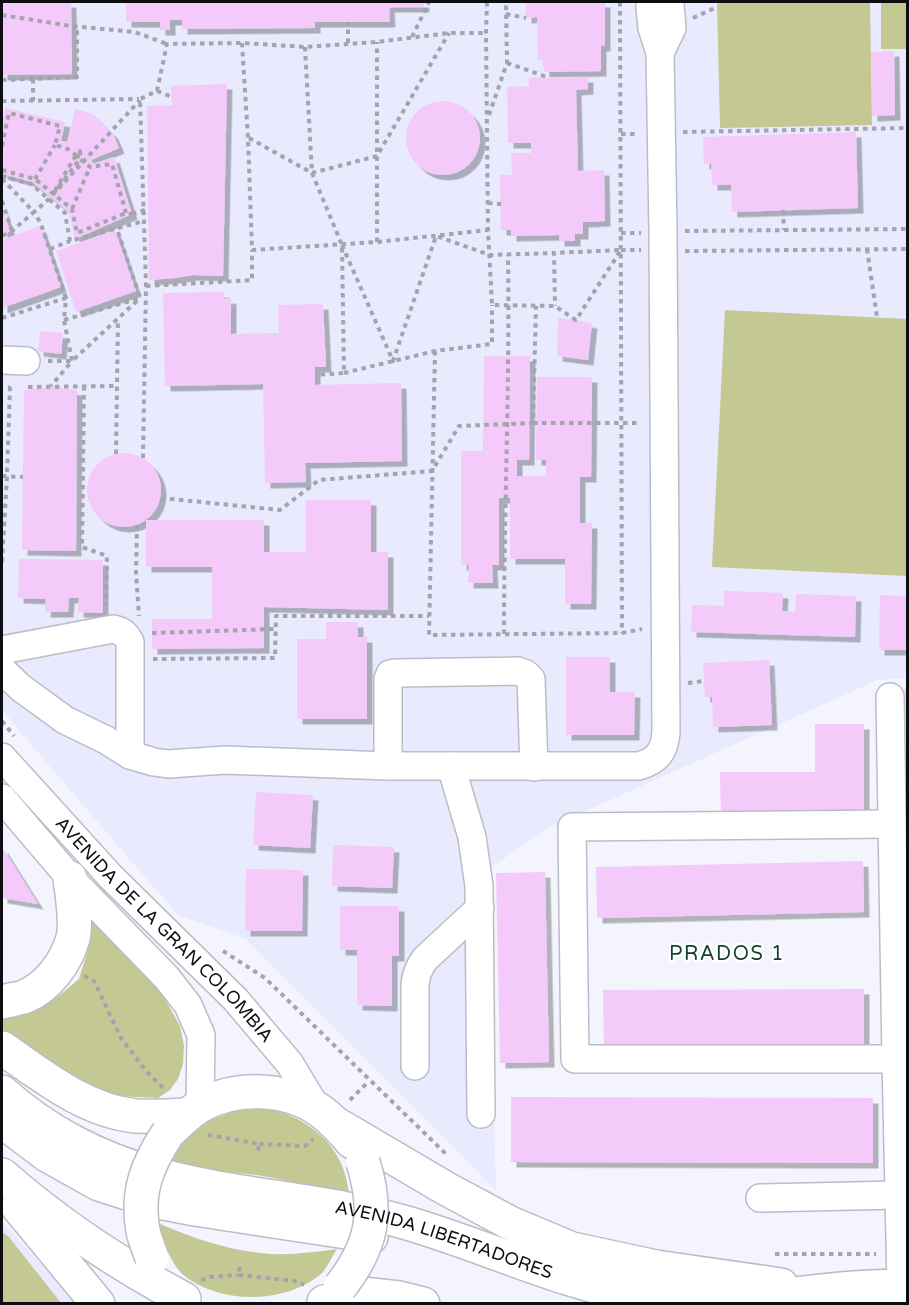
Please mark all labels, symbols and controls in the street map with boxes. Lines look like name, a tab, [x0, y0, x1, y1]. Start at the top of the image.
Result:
street label: AVENIDA DE LA GRAN COLOMBIA	[51, 812, 278, 1047]
district label: PRADOS 1	[669, 942, 785, 966]
street label: AVENIDA LIBERTADORES	[333, 1196, 555, 1284]

